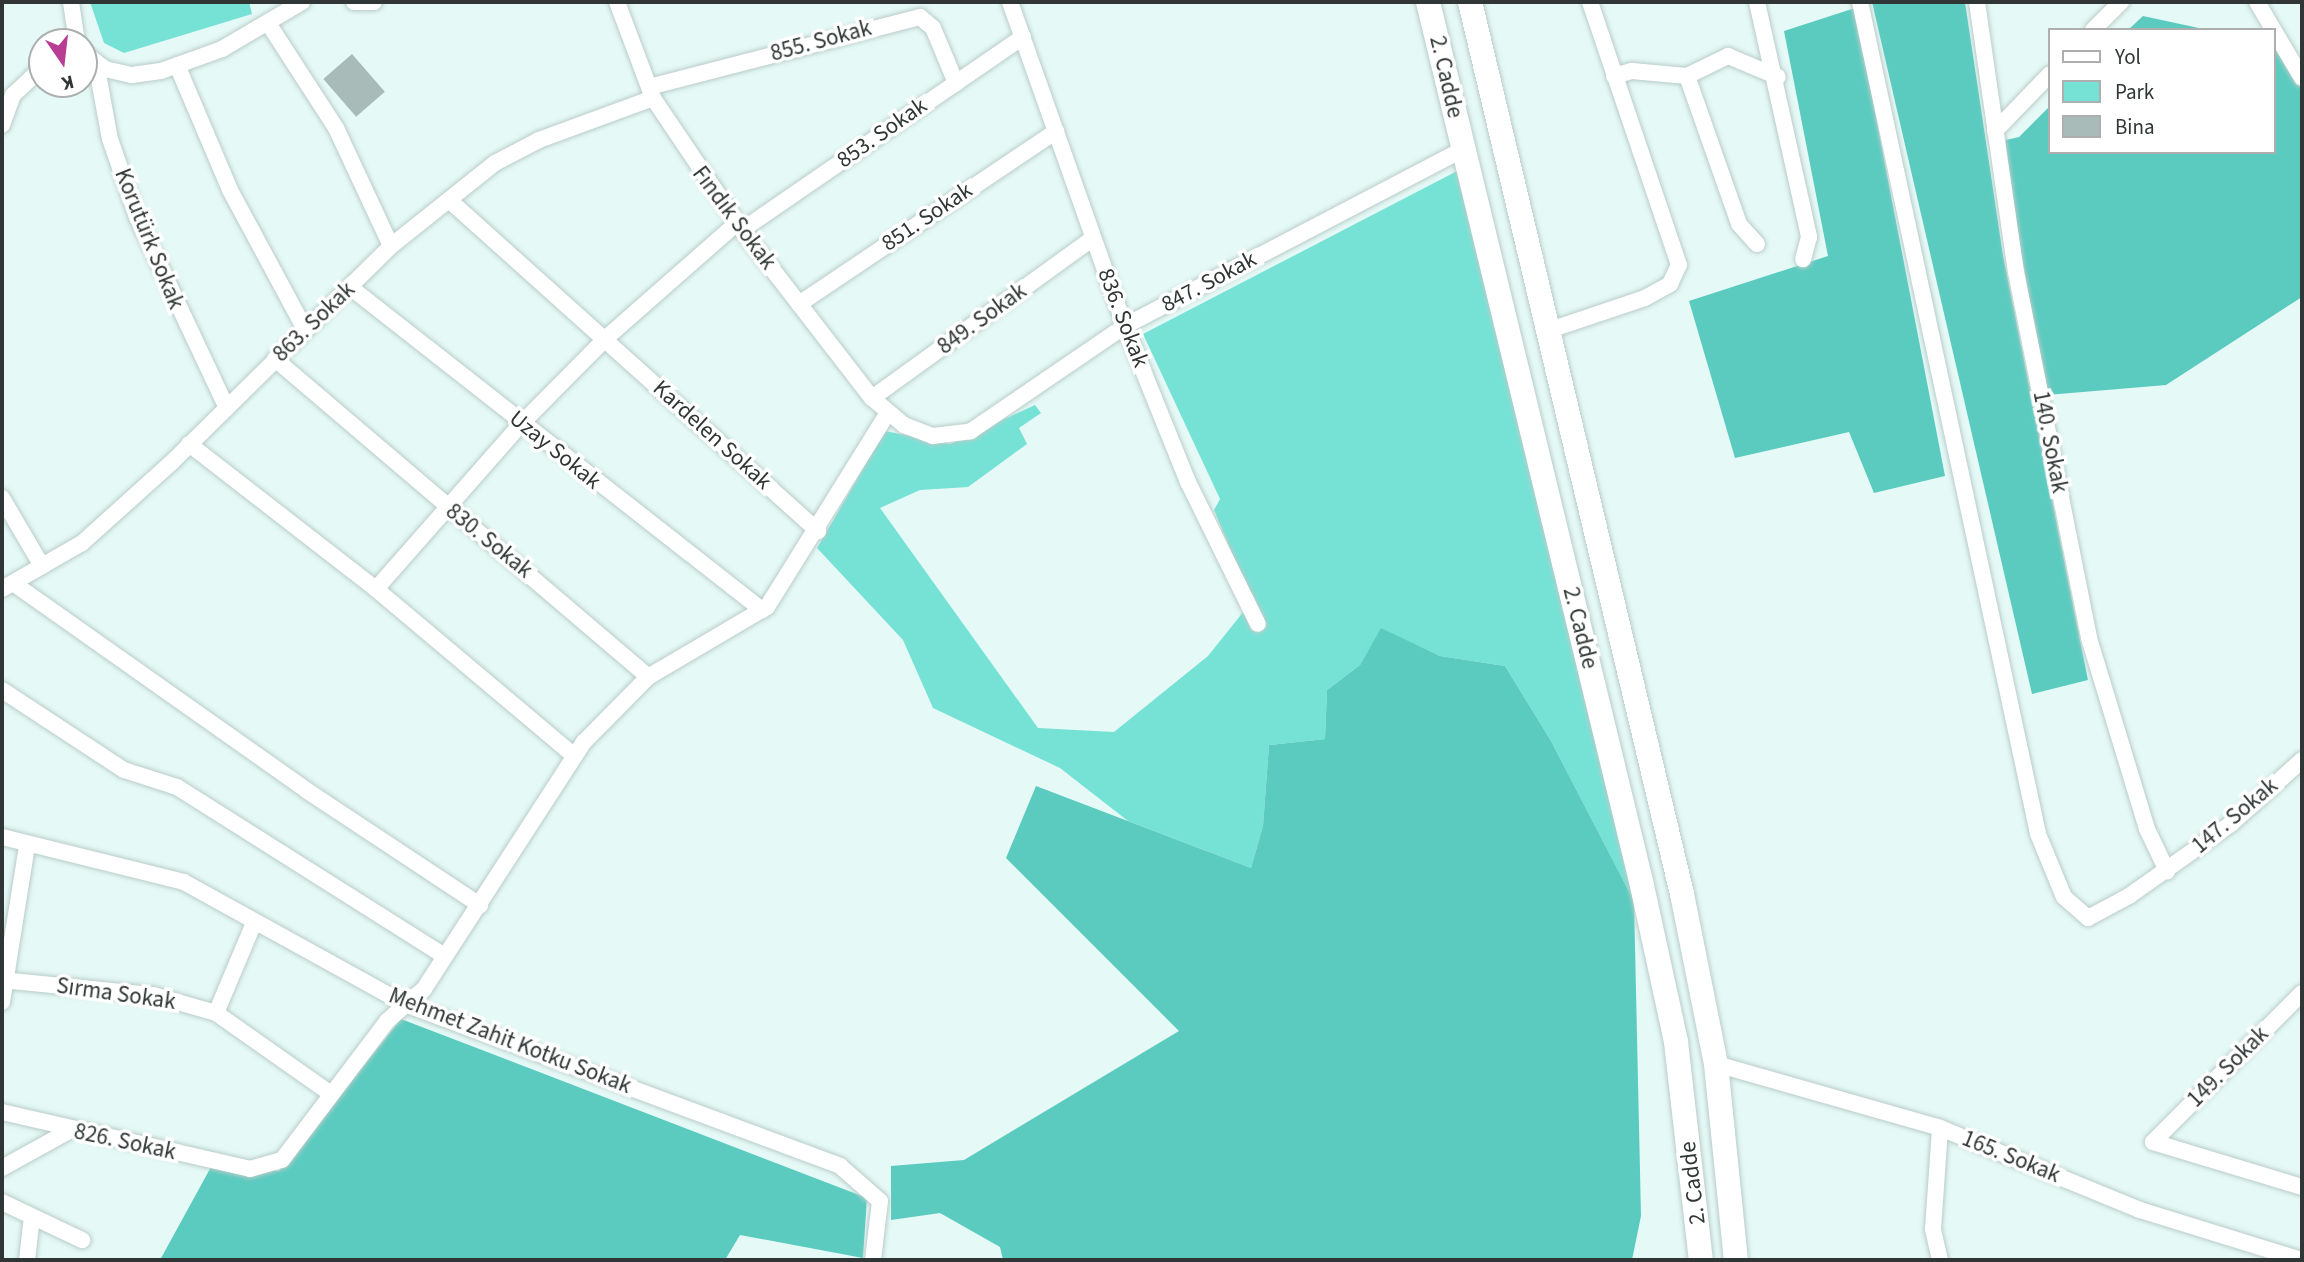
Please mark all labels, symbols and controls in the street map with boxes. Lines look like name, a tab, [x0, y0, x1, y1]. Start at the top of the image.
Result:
street label: 855. Sokak	[767, 14, 875, 68]
north arrow	[28, 28, 98, 98]
legend	[2048, 28, 2276, 154]
street label: 2. Cadde	[1423, 33, 1469, 121]
text: Yol	[2115, 42, 2141, 72]
text: K	[59, 67, 77, 96]
text: Park	[2115, 77, 2154, 107]
street label: 853. Sokak	[832, 92, 932, 174]
text: Bina	[2115, 112, 2155, 142]
street label: Fındık Sokak	[686, 161, 782, 275]
street label: Korutürk Sokak	[108, 165, 190, 313]
street label: 851. Sokak	[876, 177, 978, 257]
street label: 847. Sokak	[1157, 246, 1261, 318]
street label: 836. Sokak	[1092, 265, 1154, 371]
street label: 863. Sokak	[267, 276, 361, 368]
street label: 849. Sokak	[932, 277, 1032, 361]
street label: Kardelen Sokak	[647, 375, 777, 495]
street label: 140. Sokak	[2027, 389, 2073, 495]
street label: Uzay Sokak	[504, 405, 606, 495]
street label: 830. Sokak	[440, 498, 538, 584]
street label: 2. Cadde	[1557, 584, 1603, 672]
street label: 147. Sokak	[2186, 772, 2284, 860]
street label: Sırma Sokak	[55, 972, 177, 1016]
street label: Mehmet Zahit Kotku Sokak	[385, 982, 635, 1100]
street label: 149. Sokak	[2182, 1021, 2274, 1113]
street label: 826. Sokak	[72, 1118, 178, 1166]
street label: 165. Sokak	[1958, 1125, 2064, 1189]
street label: 2. Cadde	[1674, 1140, 1712, 1226]

